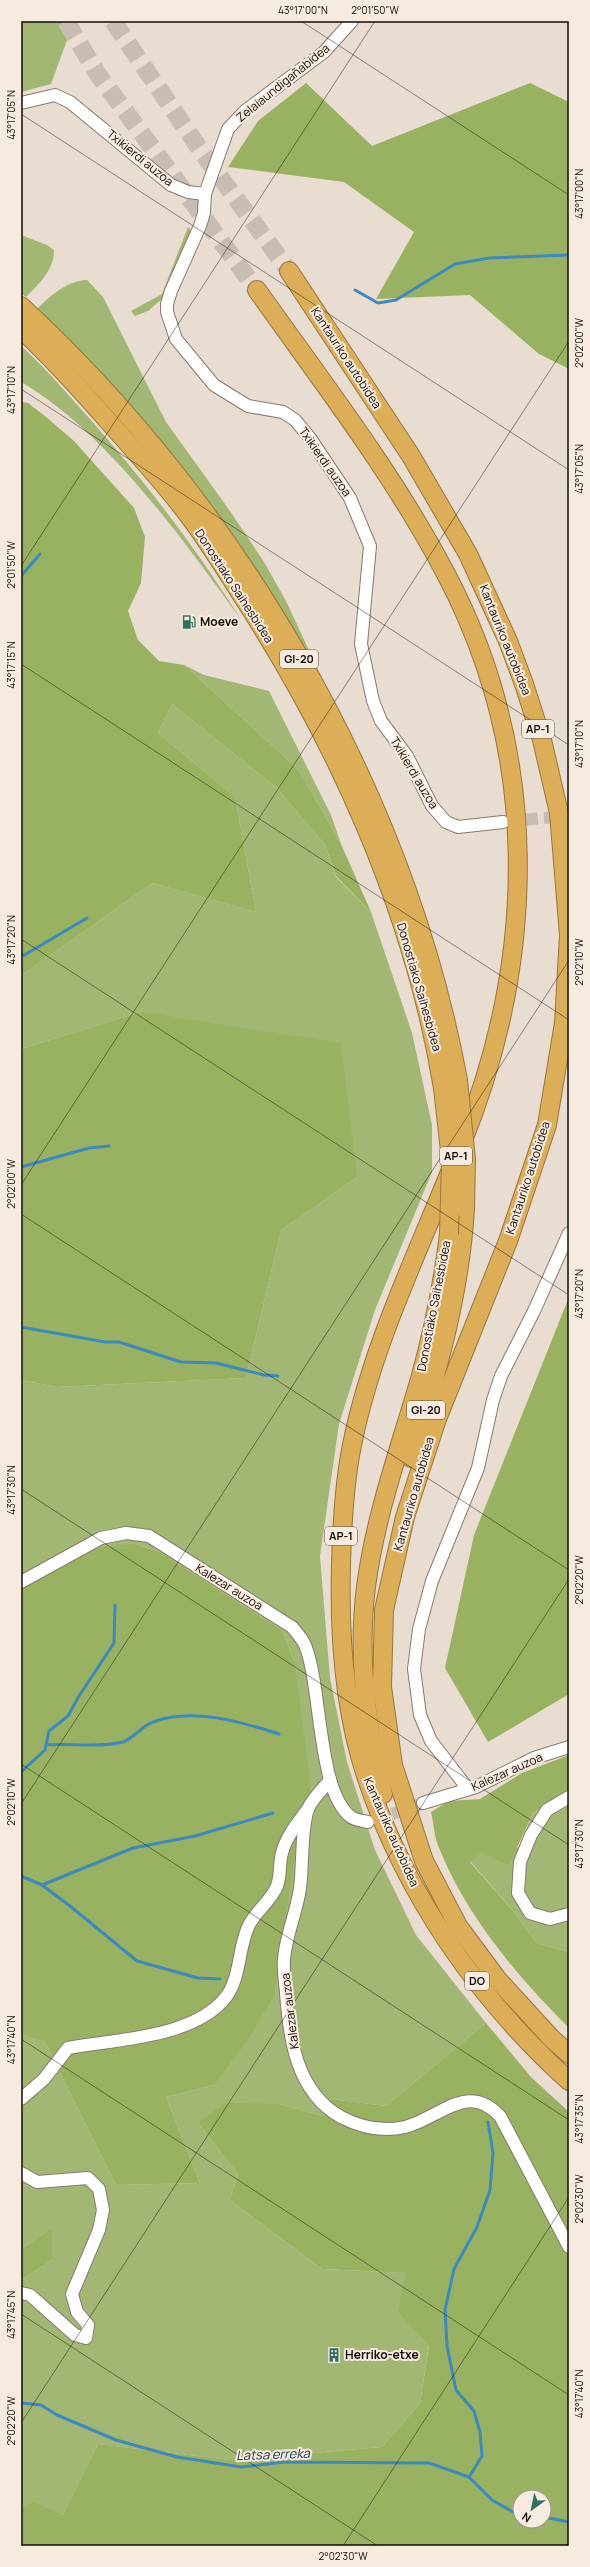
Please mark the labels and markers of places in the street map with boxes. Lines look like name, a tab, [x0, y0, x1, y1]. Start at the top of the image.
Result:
place label: Moeve	[200, 613, 238, 630]
fuel station icon: Moeve	[181, 614, 197, 630]
place label: Herriko-etxe	[345, 2346, 419, 2363]
building icon: Herriko-etxe	[326, 2347, 342, 2363]

